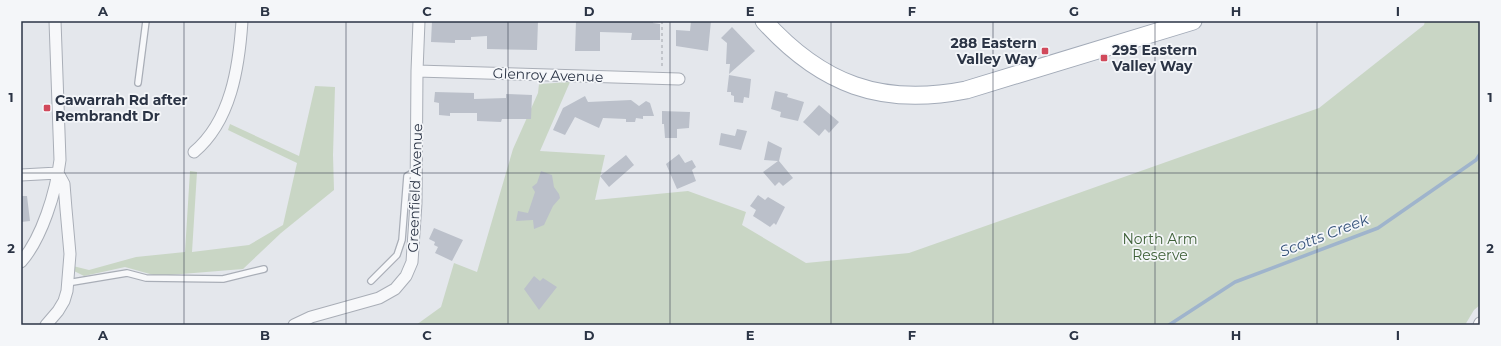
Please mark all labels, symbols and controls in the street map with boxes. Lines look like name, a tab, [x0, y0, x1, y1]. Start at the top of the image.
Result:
text: A	[97, 3, 109, 19]
text: B	[260, 3, 270, 19]
text: C	[422, 3, 432, 19]
text: D	[584, 3, 595, 19]
text: E	[746, 3, 755, 19]
text: F	[908, 3, 916, 19]
text: G	[1069, 3, 1079, 19]
text: H	[1231, 3, 1241, 19]
text: I	[1396, 3, 1400, 19]
place label: 288 Eastern Valley Way	[951, 34, 1038, 68]
place label: 295 Eastern Valley Way	[1111, 41, 1197, 75]
marker: 288 Eastern Valley Way	[1040, 46, 1050, 56]
marker: 295 Eastern Valley Way	[1099, 53, 1109, 63]
street label: Glenroy Avenue	[492, 64, 604, 86]
text: 1	[8, 89, 14, 105]
text: 1	[1487, 89, 1493, 105]
place label: Cawarrah Rd after Rembrandt Dr	[55, 91, 188, 125]
marker: Cawarrah Rd after Rembrandt Dr	[42, 103, 52, 113]
street label: Greenfield Avenue	[404, 123, 426, 253]
water label: Scotts Creek	[1277, 209, 1372, 261]
park label: North Arm Reserve	[1122, 230, 1198, 264]
text: 2	[7, 240, 15, 256]
text: 2	[1486, 240, 1494, 256]
text: A	[97, 327, 109, 343]
text: B	[260, 327, 270, 343]
text: C	[422, 327, 432, 343]
text: D	[584, 327, 595, 343]
text: E	[746, 327, 755, 343]
text: F	[908, 327, 916, 343]
text: G	[1069, 327, 1079, 343]
text: H	[1231, 327, 1241, 343]
text: I	[1396, 327, 1400, 343]

